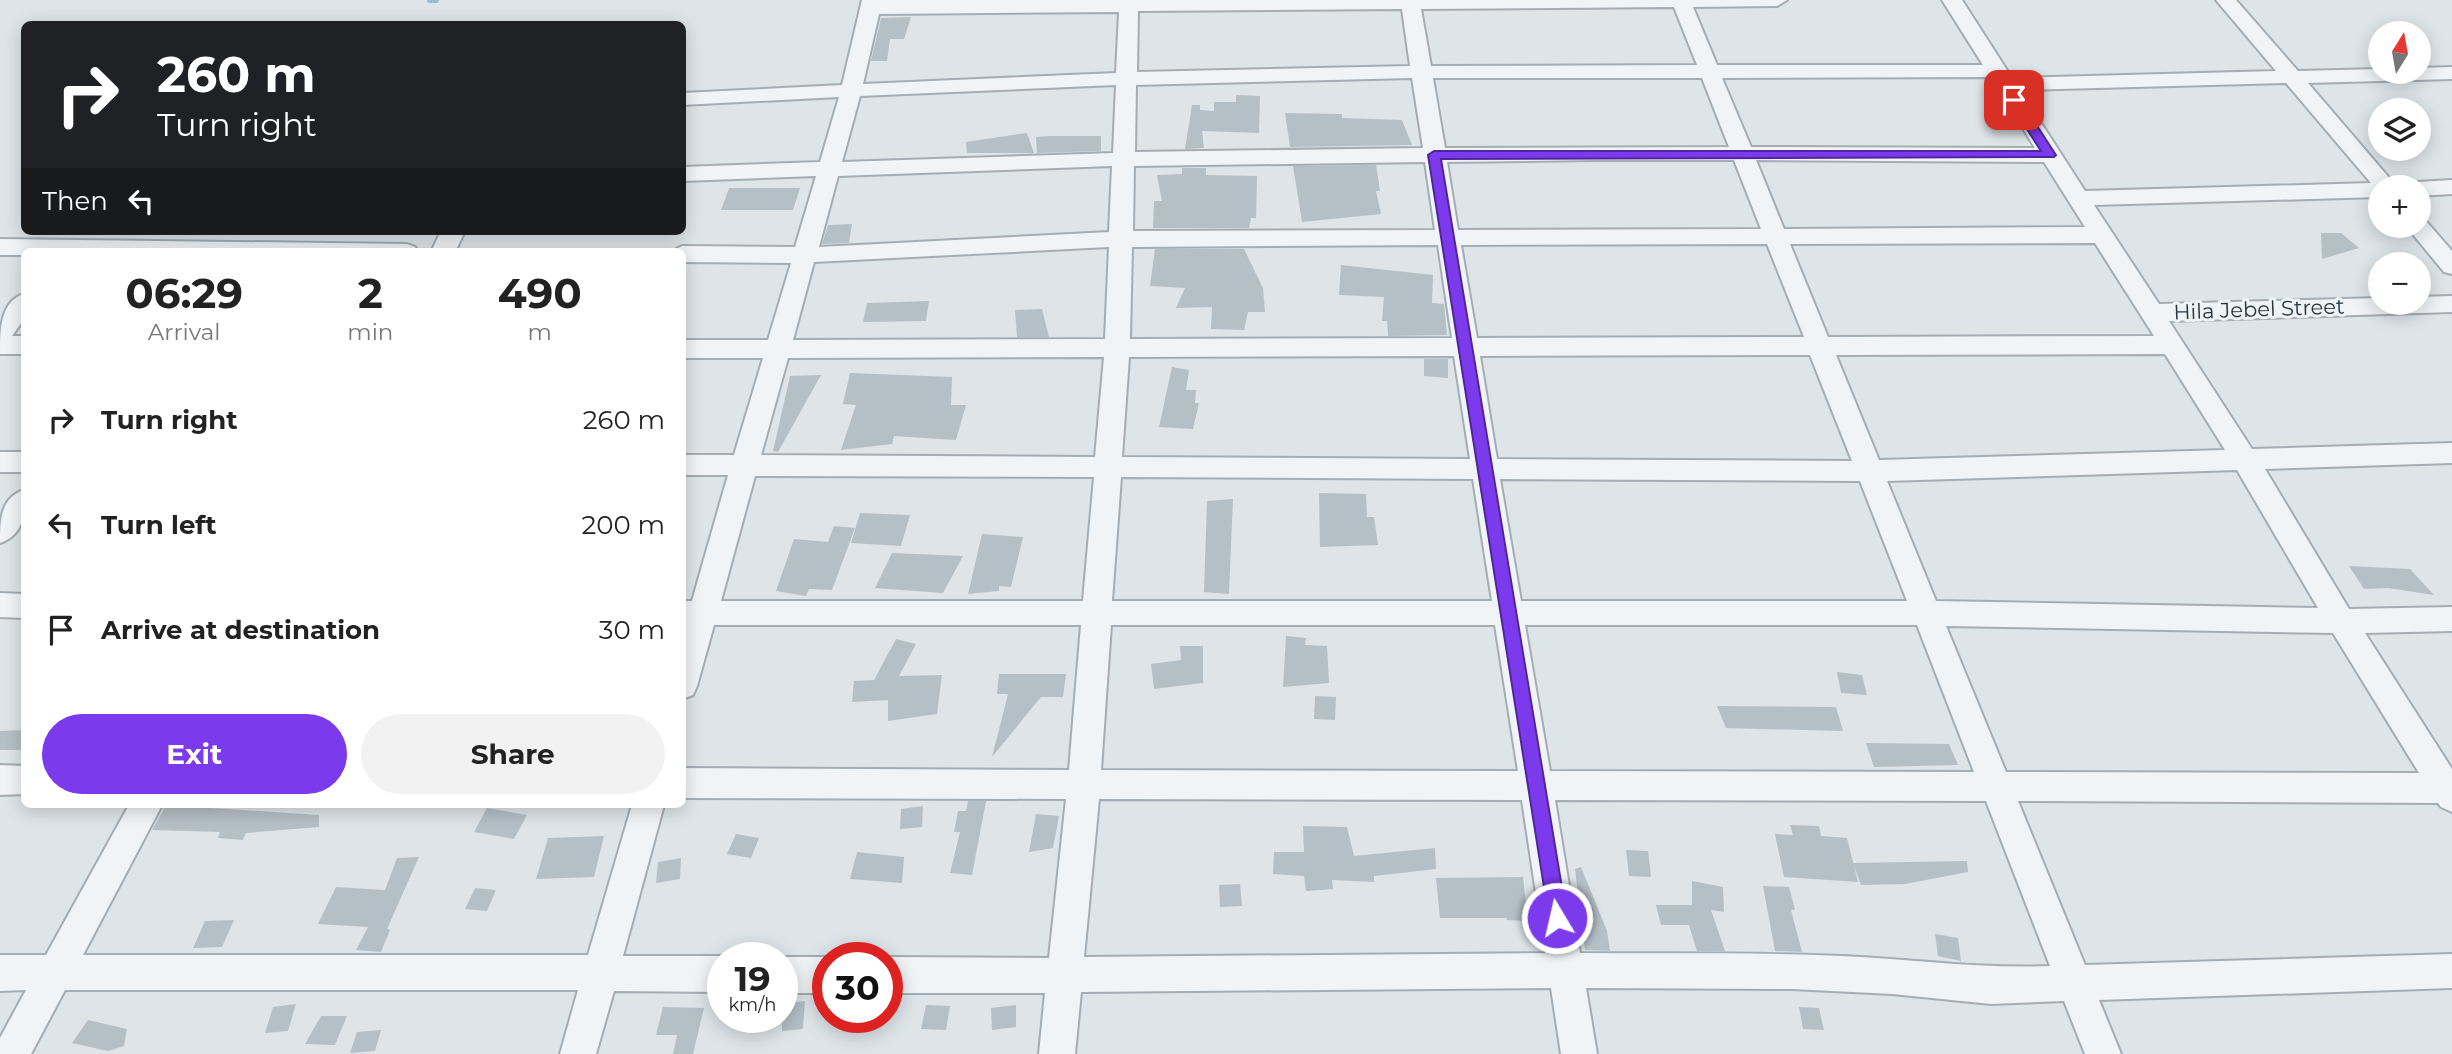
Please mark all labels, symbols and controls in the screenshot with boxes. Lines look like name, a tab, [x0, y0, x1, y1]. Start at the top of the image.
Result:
north arrow	[2368, 21, 2431, 84]
map controls	[2368, 21, 2431, 315]
text: 260 m	[157, 45, 316, 104]
icon: right	[42, 49, 133, 140]
pin	[1984, 70, 2044, 130]
icon: arrive	[1995, 81, 2033, 119]
button: layers	[2368, 98, 2431, 161]
text: Turn right	[157, 105, 317, 144]
button: +	[2368, 175, 2431, 238]
icon: left	[122, 182, 160, 220]
text: Then	[42, 185, 108, 217]
button: −	[2368, 252, 2431, 315]
text: 06:29	[125, 267, 243, 319]
text: 2	[358, 267, 383, 319]
text: 490	[498, 267, 582, 319]
street label: Hila Jebel Street	[2173, 294, 2345, 324]
text: Arrival	[148, 318, 220, 346]
text: min	[347, 318, 393, 346]
text: m	[527, 318, 552, 346]
icon: right	[42, 401, 80, 439]
text: Turn right	[101, 404, 237, 436]
text: 260 m	[583, 404, 665, 436]
icon: left	[42, 506, 80, 544]
text: Turn left	[101, 509, 217, 541]
text: 200 m	[581, 509, 665, 541]
icon: arrive	[42, 611, 80, 649]
text: Arrive at destination	[101, 614, 380, 646]
text: 30 m	[599, 614, 665, 646]
button: Exit	[42, 714, 347, 794]
button: Share	[361, 714, 665, 794]
position arrow	[1520, 881, 1594, 955]
speed limit sign: 30	[812, 942, 903, 1033]
text: 19	[734, 957, 771, 1000]
text: km/h	[728, 994, 777, 1016]

